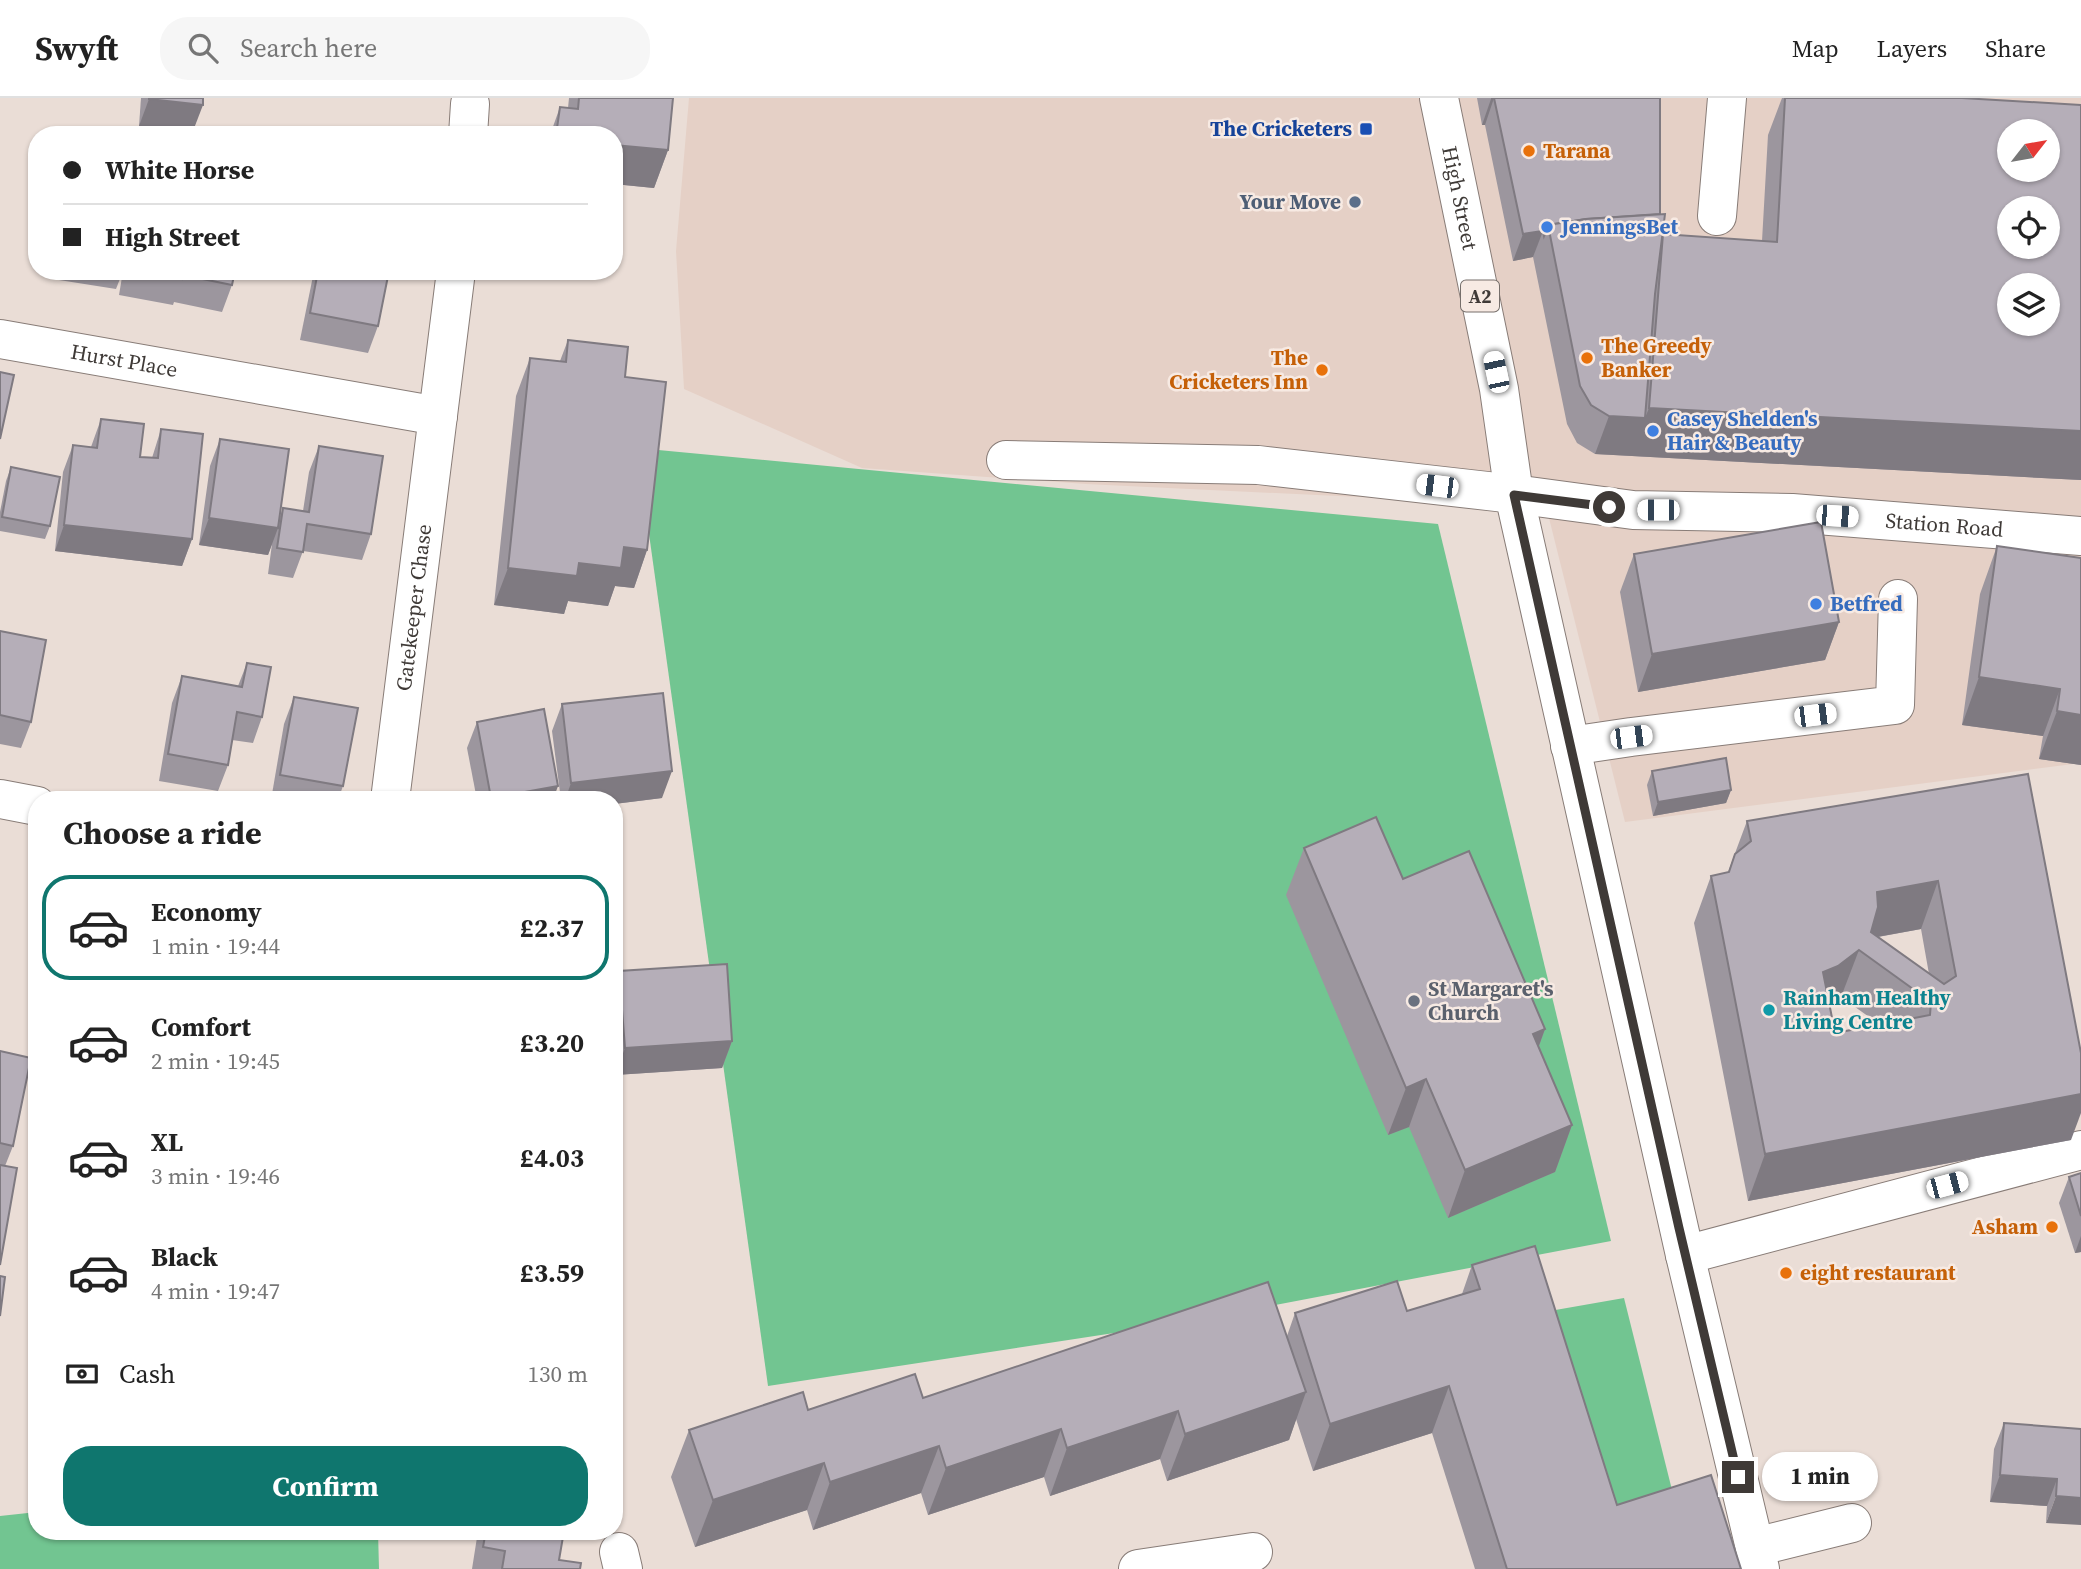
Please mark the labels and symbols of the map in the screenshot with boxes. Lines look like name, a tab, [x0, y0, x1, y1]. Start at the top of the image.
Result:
place label: The Cricketers	[1210, 114, 1352, 143]
north arrow	[1997, 119, 2060, 182]
marker: The Cricketers	[1358, 121, 1374, 137]
place label: Tarana	[1543, 136, 1611, 165]
street label: High Street	[1435, 143, 1485, 252]
marker: Tarana	[1521, 143, 1537, 159]
place label: Your Move	[1239, 187, 1341, 216]
marker: Your Move	[1347, 194, 1363, 210]
place label: JenningsBet	[1559, 212, 1679, 241]
marker: JenningsBet	[1539, 219, 1555, 235]
road number: A2	[1461, 280, 1499, 312]
place label: The Greedy Banker	[1601, 331, 1712, 384]
street label: Hurst Place	[68, 337, 180, 384]
place label: The Cricketers Inn	[1169, 343, 1308, 396]
car	[1482, 349, 1511, 395]
marker: The Greedy Banker	[1579, 350, 1595, 366]
marker: The Cricketers Inn	[1314, 362, 1330, 378]
place label: Casey Shelden's Hair & Beauty	[1667, 404, 1818, 457]
marker: Casey Shelden's Hair & Beauty	[1645, 423, 1661, 439]
car	[1415, 473, 1460, 499]
route start	[1593, 491, 1625, 523]
car	[1638, 500, 1680, 521]
car	[1816, 504, 1859, 528]
street label: Station Road	[1885, 505, 2004, 544]
street label: Gatekeeper Chase	[389, 522, 438, 693]
place label: Betfred	[1830, 589, 1903, 618]
marker: Betfred	[1808, 596, 1824, 612]
car	[1793, 702, 1838, 728]
car	[1609, 724, 1654, 750]
place label: St Margaret's Church	[1428, 974, 1554, 1027]
place label: Rainham Healthy Living Centre	[1783, 983, 1952, 1036]
marker: St Margaret's Church	[1406, 993, 1422, 1009]
marker: Rainham Healthy Living Centre	[1761, 1002, 1777, 1018]
car	[1924, 1169, 1971, 1201]
place label: Asham	[1972, 1212, 2038, 1241]
marker: Asham	[2044, 1219, 2060, 1235]
place label: eight restaurant	[1800, 1258, 1956, 1287]
marker: eight restaurant	[1778, 1265, 1794, 1281]
callout: 1 min	[1762, 1452, 1878, 1502]
route end	[1722, 1461, 1754, 1493]

